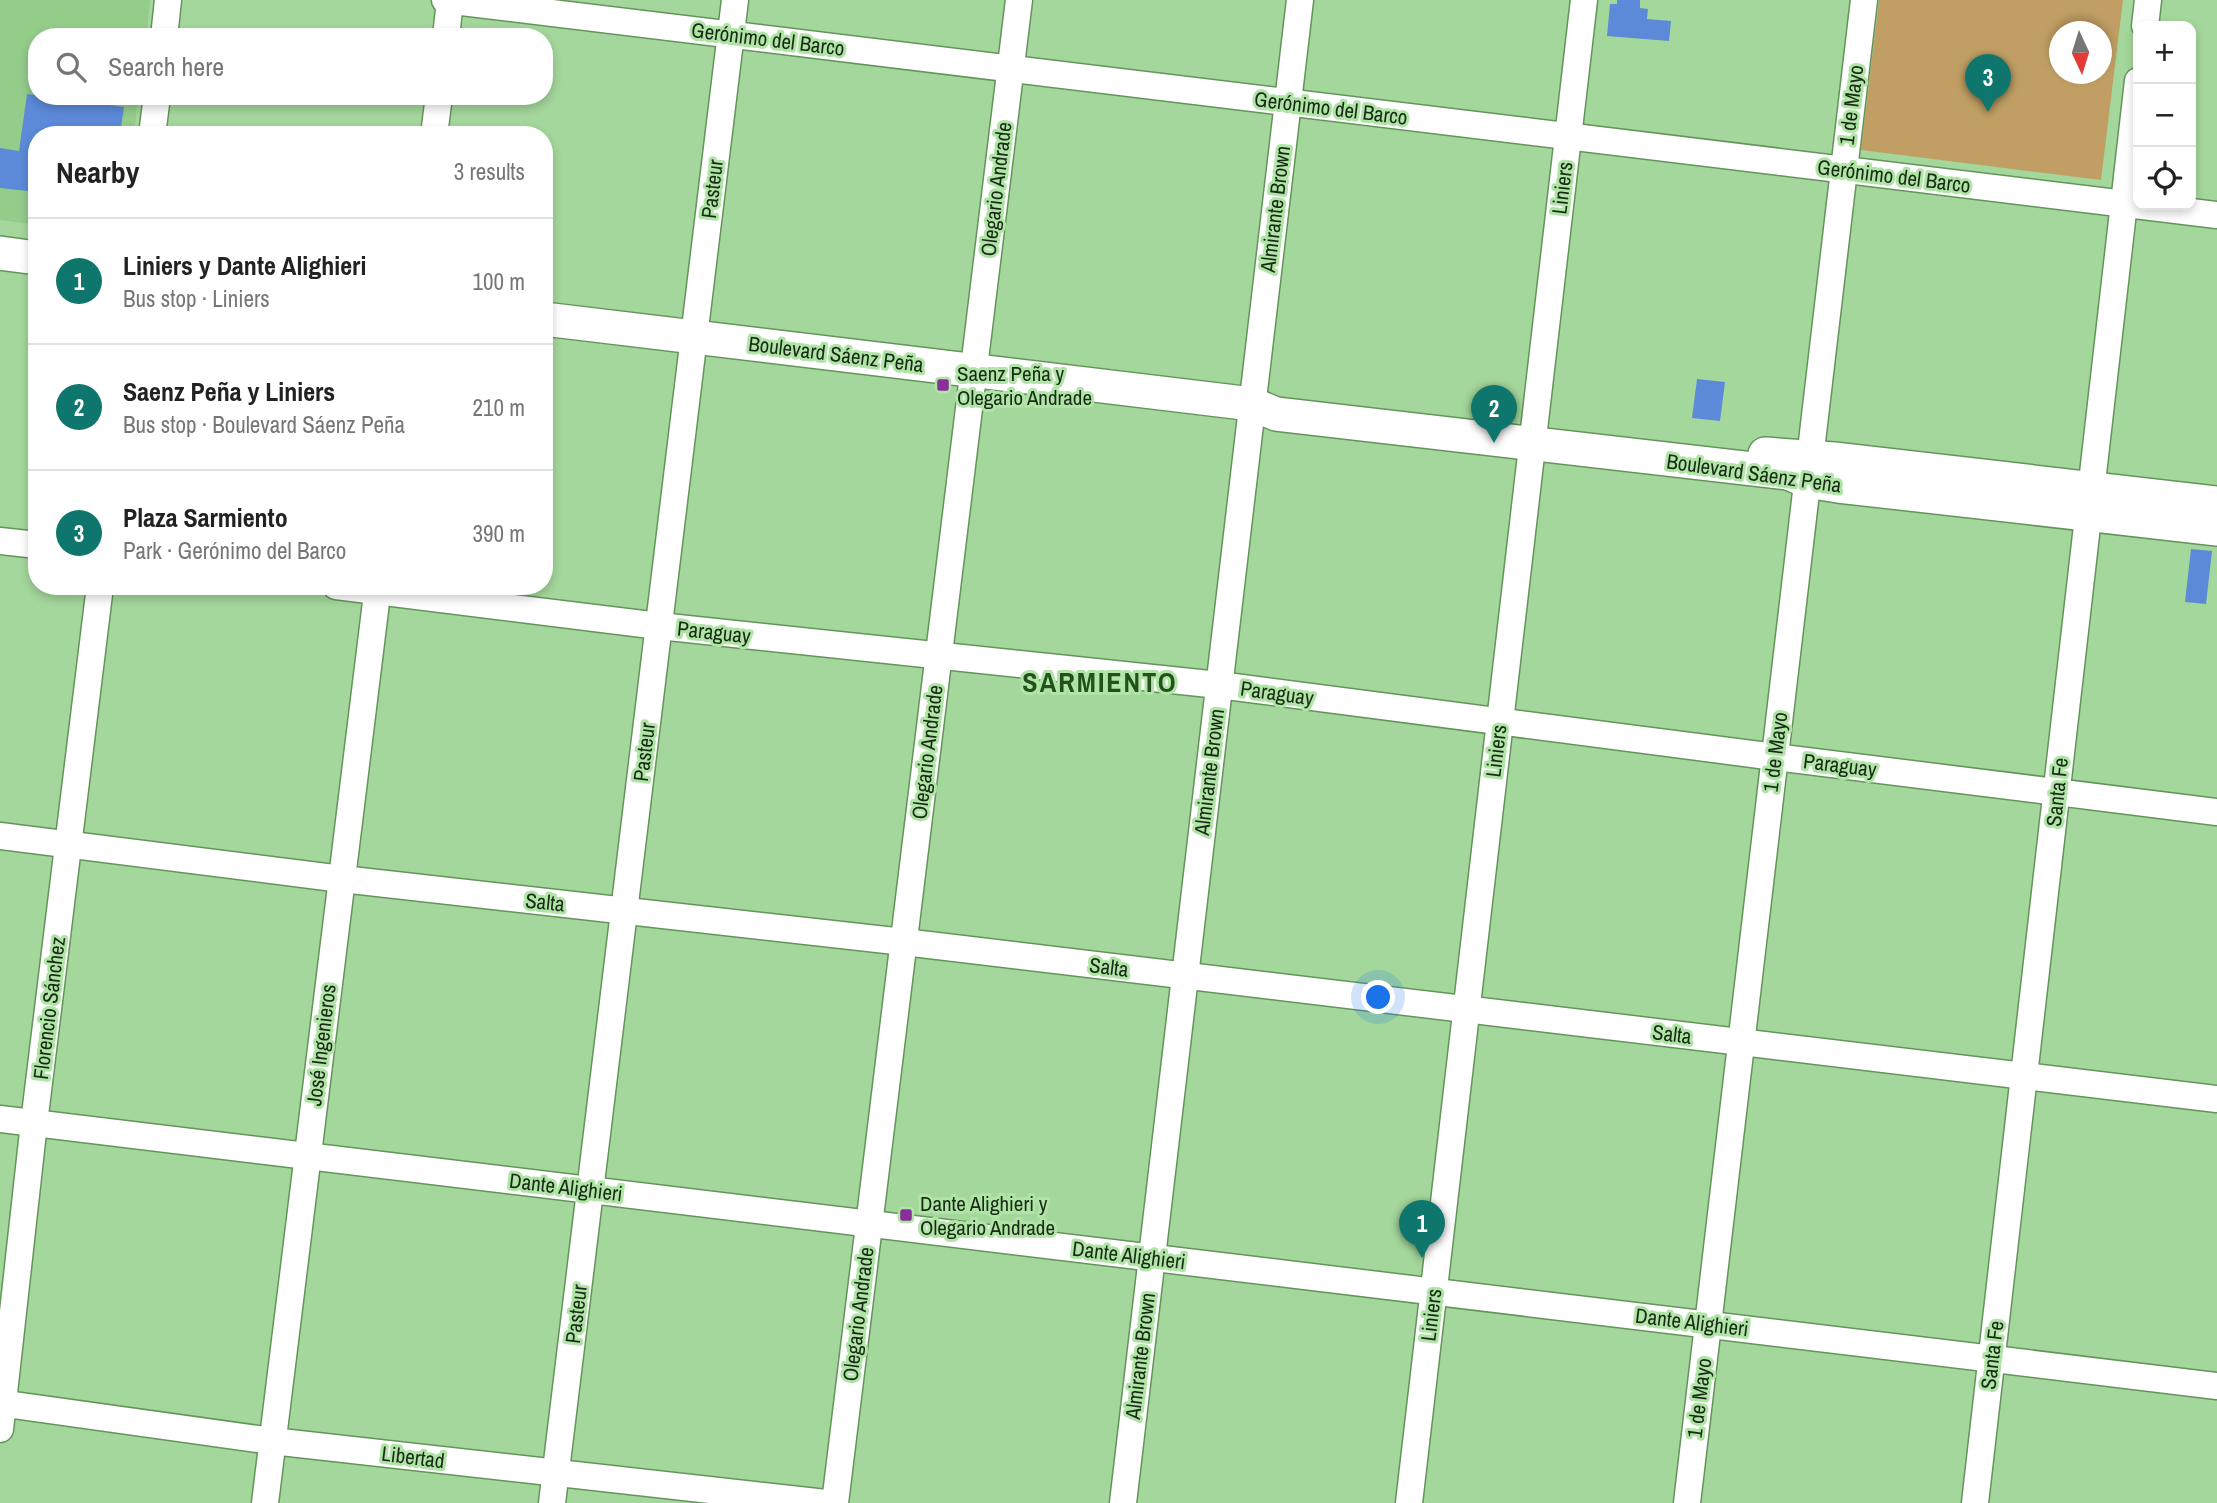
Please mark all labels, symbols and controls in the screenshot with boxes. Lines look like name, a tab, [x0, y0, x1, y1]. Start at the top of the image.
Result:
street label: Gerónimo del Barco	[690, 15, 846, 63]
north arrow	[2049, 21, 2112, 84]
map controls	[2133, 21, 2196, 210]
button: +	[2133, 21, 2196, 84]
search box	[28, 28, 553, 105]
icon: search	[52, 48, 90, 86]
text: Search here	[108, 49, 224, 84]
pin: 3	[1965, 54, 2011, 112]
street label: 1 de Mayo	[1832, 63, 1870, 147]
street label: Gerónimo del Barco	[1253, 84, 1409, 132]
button: −	[2133, 84, 2196, 147]
street label: Olegario Andrade	[973, 120, 1019, 258]
street label: Almirante Brown	[1253, 144, 1297, 275]
button: locate	[2133, 147, 2196, 210]
text: Nearby	[56, 152, 139, 192]
street label: Gerónimo del Barco	[1816, 152, 1972, 200]
text: 3 results	[454, 156, 525, 187]
street label: Pasteur	[694, 158, 730, 220]
street label: Liniers	[1544, 160, 1580, 216]
text: Liniers y Dante Alighieri	[123, 248, 366, 283]
text: 1	[74, 266, 84, 297]
text: 100 m	[473, 266, 525, 297]
text: Bus stop · Liniers	[123, 283, 270, 314]
street label: Boulevard Sáenz Peña	[747, 329, 926, 379]
place label: Saenz Peña y Olegario Andrade	[957, 359, 1092, 412]
text: Saenz Peña y Liniers	[123, 374, 335, 409]
marker: Saenz Peña y Olegario Andrade	[935, 377, 951, 393]
pin: 2	[1471, 385, 1517, 443]
text: 2	[74, 392, 84, 423]
text: 210 m	[473, 392, 525, 423]
text: Bus stop · Boulevard Sáenz Peña	[123, 409, 405, 440]
street label: Boulevard Sáenz Peña	[1665, 446, 1844, 500]
text: Plaza Sarmiento	[123, 500, 288, 535]
text: 3	[74, 518, 84, 549]
text: 390 m	[473, 518, 525, 549]
text: Park · Gerónimo del Barco	[123, 535, 346, 566]
street label: Paraguay	[676, 614, 753, 650]
district label: SARMIENTO	[1022, 663, 1178, 701]
street label: Paraguay	[1238, 674, 1316, 713]
street label: Olegario Andrade	[904, 683, 950, 821]
street label: Almirante Brown	[1187, 707, 1231, 838]
street label: 1 de Mayo	[1756, 710, 1794, 794]
street label: Pasteur	[626, 721, 662, 783]
street label: Liniers	[1478, 723, 1514, 779]
street label: Paraguay	[1802, 746, 1879, 784]
street label: Santa Fe	[2039, 756, 2075, 828]
street label: Salta	[524, 886, 566, 919]
street label: Florencio Sánchez	[26, 935, 72, 1081]
street label: Salta	[1088, 950, 1131, 984]
your location	[1361, 980, 1395, 1014]
street label: José Ingenieros	[299, 982, 343, 1108]
street label: Salta	[1651, 1017, 1694, 1051]
street label: Dante Alighieri	[508, 1166, 624, 1208]
place label: Dante Alighieri y Olegario Andrade	[920, 1189, 1055, 1242]
pin: 1	[1399, 1200, 1445, 1258]
marker: Dante Alighieri y Olegario Andrade	[898, 1207, 914, 1223]
street label: Dante Alighieri	[1071, 1234, 1187, 1276]
street label: Olegario Andrade	[835, 1245, 881, 1383]
street label: Pasteur	[558, 1283, 594, 1345]
street label: Liniers	[1413, 1287, 1449, 1343]
street label: Almirante Brown	[1118, 1291, 1162, 1422]
street label: Dante Alighieri	[1634, 1301, 1750, 1343]
street label: Santa Fe	[1973, 1319, 2011, 1391]
street label: 1 de Mayo	[1680, 1356, 1718, 1440]
street label: Libertad	[380, 1439, 446, 1475]

